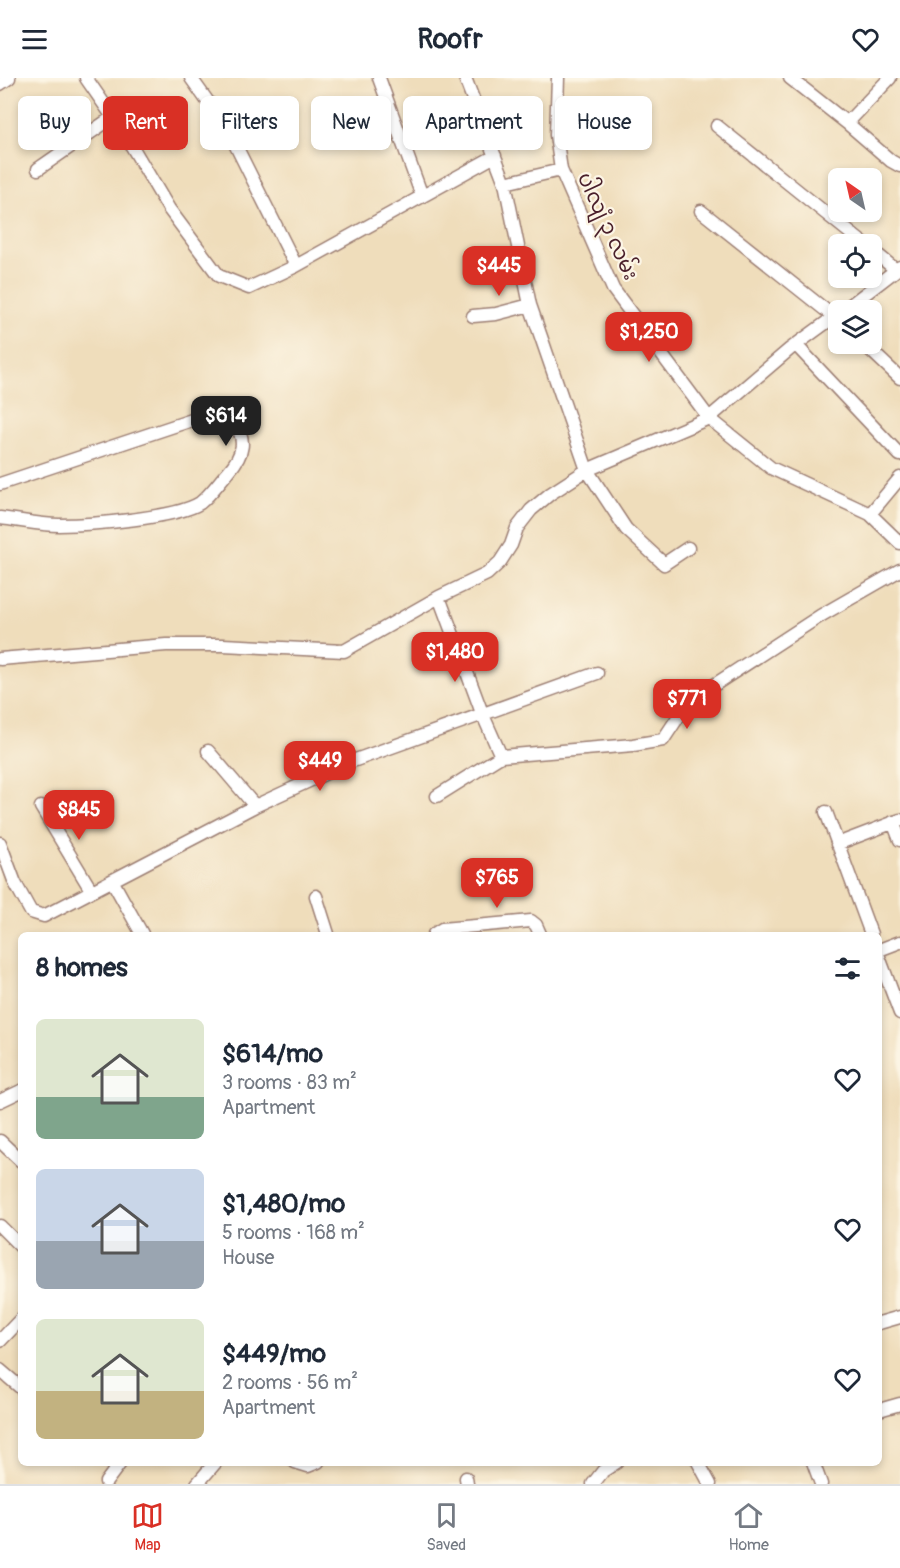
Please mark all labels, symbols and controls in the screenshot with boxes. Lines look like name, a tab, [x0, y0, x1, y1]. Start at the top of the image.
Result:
icon: menu	[18, 23, 51, 56]
text: Roofr	[417, 23, 483, 56]
icon: heart	[849, 23, 882, 56]
chip: Buy	[18, 96, 91, 150]
chip: Rent	[103, 96, 188, 150]
chip: Filters	[200, 96, 299, 150]
chip: New	[311, 96, 391, 150]
chip: Apartment	[403, 96, 543, 150]
chip: House	[555, 96, 652, 150]
street label: ပါလျံ ၃ လမ်း	[567, 167, 647, 286]
north arrow	[828, 168, 882, 222]
map controls	[828, 168, 882, 354]
button: locate	[828, 234, 882, 288]
pin: $445	[463, 246, 535, 297]
text: $445	[477, 253, 521, 278]
button: layers	[828, 300, 882, 354]
pin: $1,250	[600, 312, 698, 363]
text: $1,250	[619, 319, 679, 344]
pin: $614	[190, 396, 262, 447]
text: $614	[205, 403, 247, 428]
pin: $1,480	[406, 632, 504, 683]
text: $1,480	[425, 639, 485, 664]
pin: $771	[651, 679, 723, 730]
text: $771	[667, 686, 707, 711]
pin: $449	[284, 741, 356, 792]
text: $449	[298, 748, 342, 773]
pin: $845	[43, 790, 115, 841]
text: $845	[57, 797, 101, 822]
pin: $765	[461, 858, 533, 909]
text: $765	[475, 865, 519, 890]
text: 8 homes	[36, 952, 128, 984]
icon: filters	[831, 952, 864, 985]
text: $614/mo	[222, 1038, 323, 1070]
icon: home	[84, 1043, 156, 1115]
icon: heart	[831, 1063, 864, 1096]
text: 3 rooms · 83 m²	[222, 1070, 357, 1095]
text: Apartment	[222, 1095, 315, 1120]
text: $1,480/mo	[222, 1188, 345, 1220]
icon: home	[84, 1193, 156, 1265]
icon: heart	[831, 1213, 864, 1246]
text: 5 rooms · 168 m²	[222, 1220, 365, 1245]
text: House	[222, 1245, 274, 1270]
text: $449/mo	[222, 1338, 326, 1370]
icon: home	[84, 1343, 156, 1415]
icon: heart	[831, 1363, 864, 1396]
text: 2 rooms · 56 m²	[222, 1370, 358, 1395]
text: Apartment	[222, 1395, 315, 1420]
tab: Map	[131, 1499, 164, 1555]
tab: Saved	[426, 1499, 466, 1555]
tab: Home	[728, 1499, 769, 1555]

